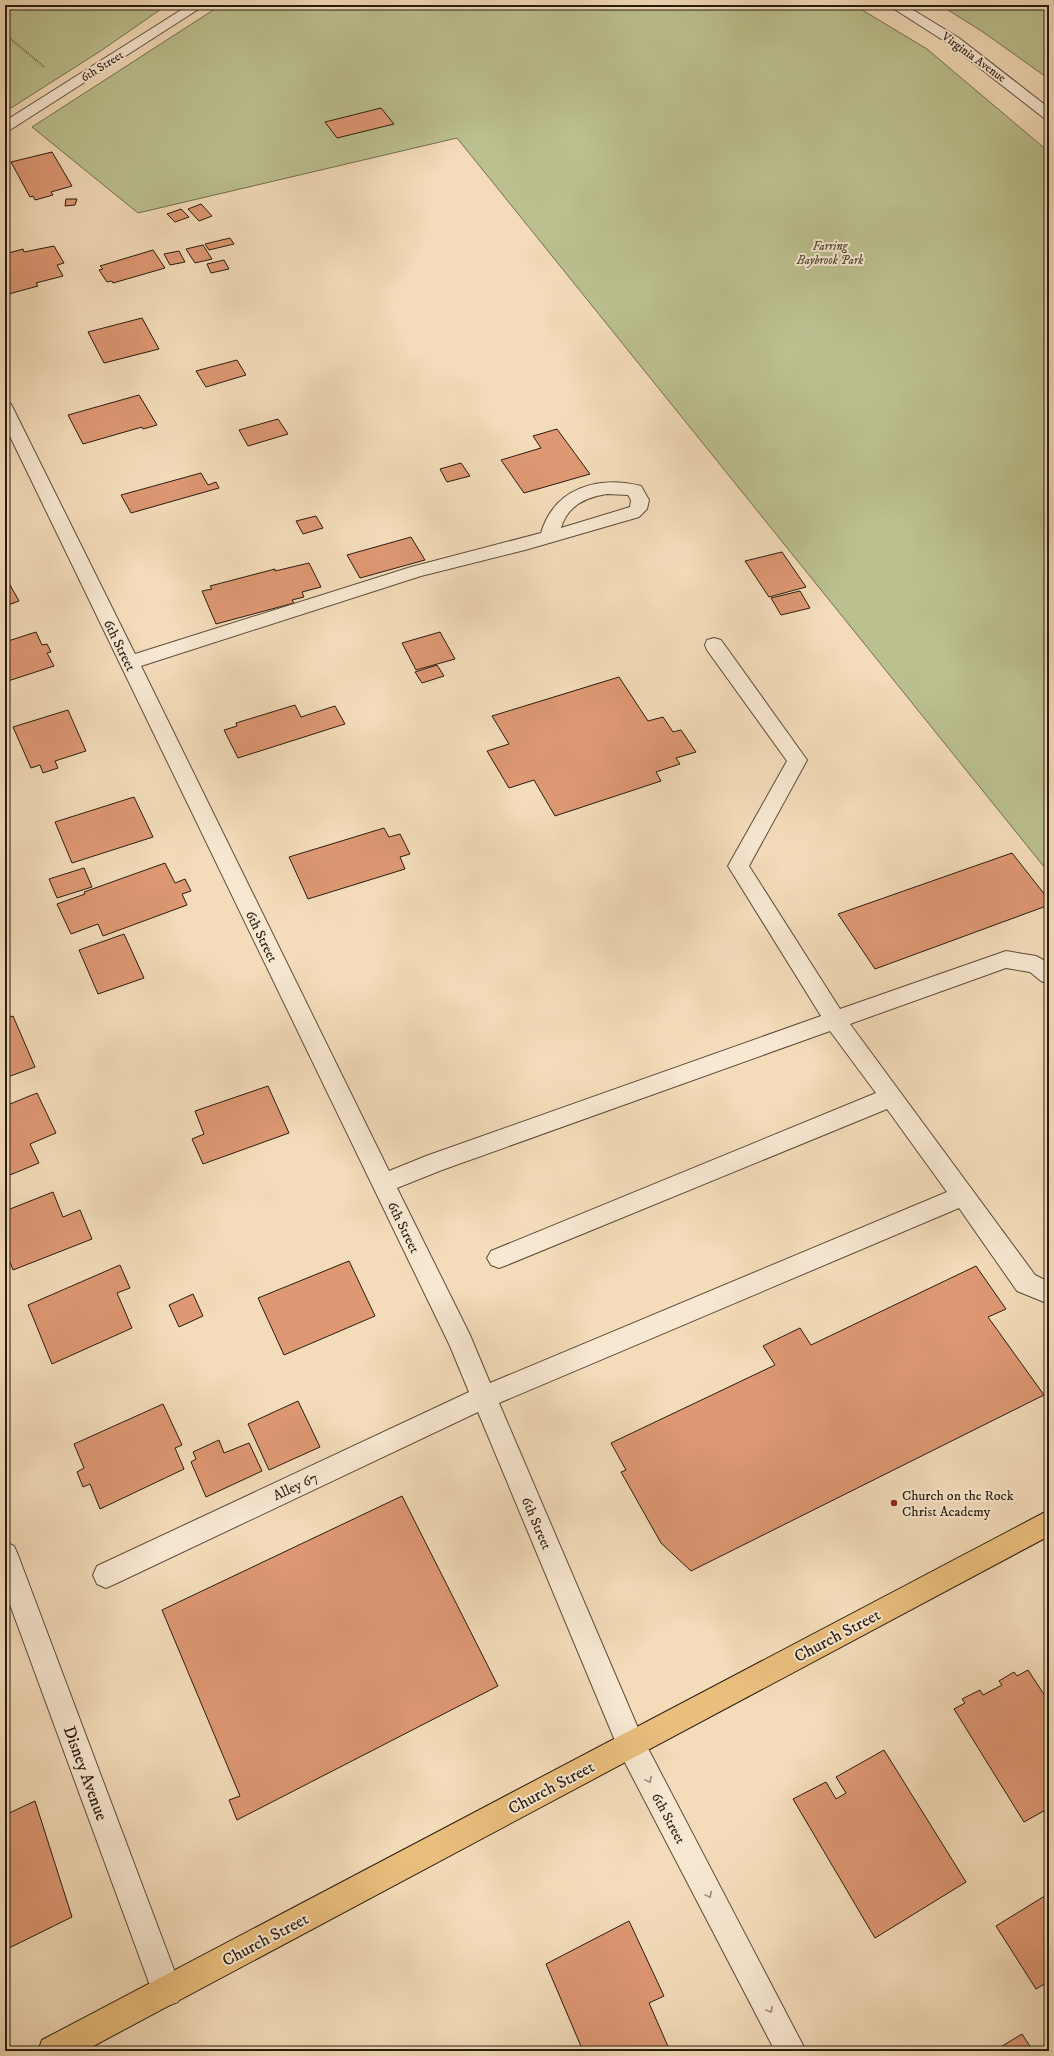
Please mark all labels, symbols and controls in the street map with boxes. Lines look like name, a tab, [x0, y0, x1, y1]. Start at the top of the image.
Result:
street label: Virginia Avenue	[938, 29, 1009, 86]
street label: 6th Street	[78, 47, 126, 85]
park label: Farring Baybrook Park	[796, 239, 863, 268]
street label: 6th Street	[99, 617, 140, 675]
street label: 6th Street	[241, 908, 282, 966]
street label: 6th Street	[383, 1199, 424, 1257]
street label: Alley 67	[270, 1469, 321, 1505]
place label: Church on the Rock Christ Academy	[902, 1487, 1014, 1521]
street label: 6th Street	[517, 1494, 555, 1553]
marker: Church on the Rock Christ Academy	[889, 1498, 899, 1508]
street label: Church Street	[791, 1604, 885, 1668]
street label: Disney Avenue	[58, 1723, 112, 1824]
street label: Church Street	[505, 1756, 599, 1820]
one-way arrow	[644, 1775, 651, 1783]
street label: 6th Street	[647, 1790, 689, 1848]
one-way arrow	[704, 1891, 712, 1898]
street label: Church Street	[219, 1908, 313, 1972]
one-way arrow	[765, 2006, 772, 2013]

